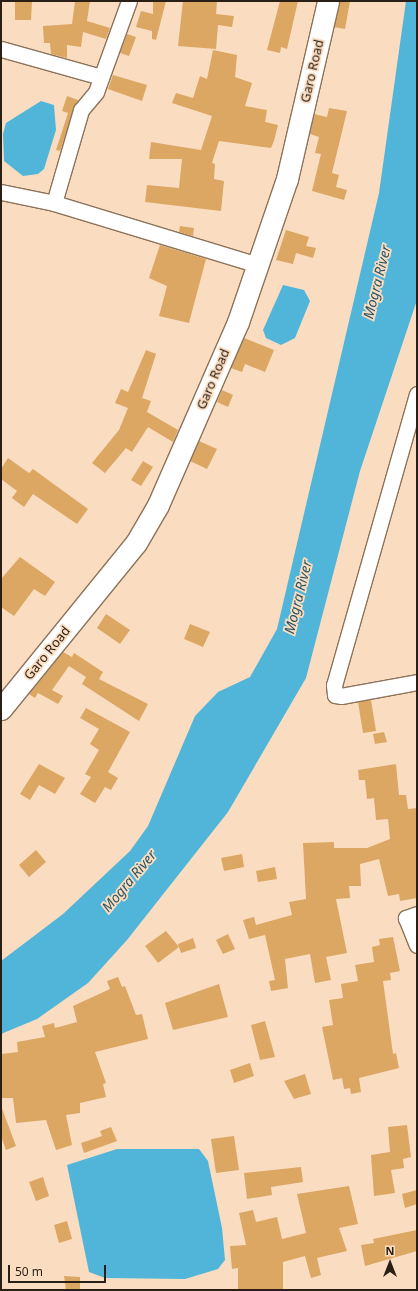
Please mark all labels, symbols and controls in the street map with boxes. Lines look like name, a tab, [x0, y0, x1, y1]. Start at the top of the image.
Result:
street label: Garo Road	[297, 38, 327, 104]
water label: Mogra River	[360, 243, 394, 321]
street label: Garo Road	[193, 346, 233, 412]
water label: Mogra River	[281, 558, 315, 636]
street label: Garo Road	[21, 623, 73, 683]
water label: Mogra River	[98, 847, 160, 915]
north arrow	[370, 1243, 410, 1283]
text: N	[386, 1243, 394, 1258]
scale bar	[10, 1257, 108, 1283]
text: 50 m	[15, 1263, 43, 1280]

